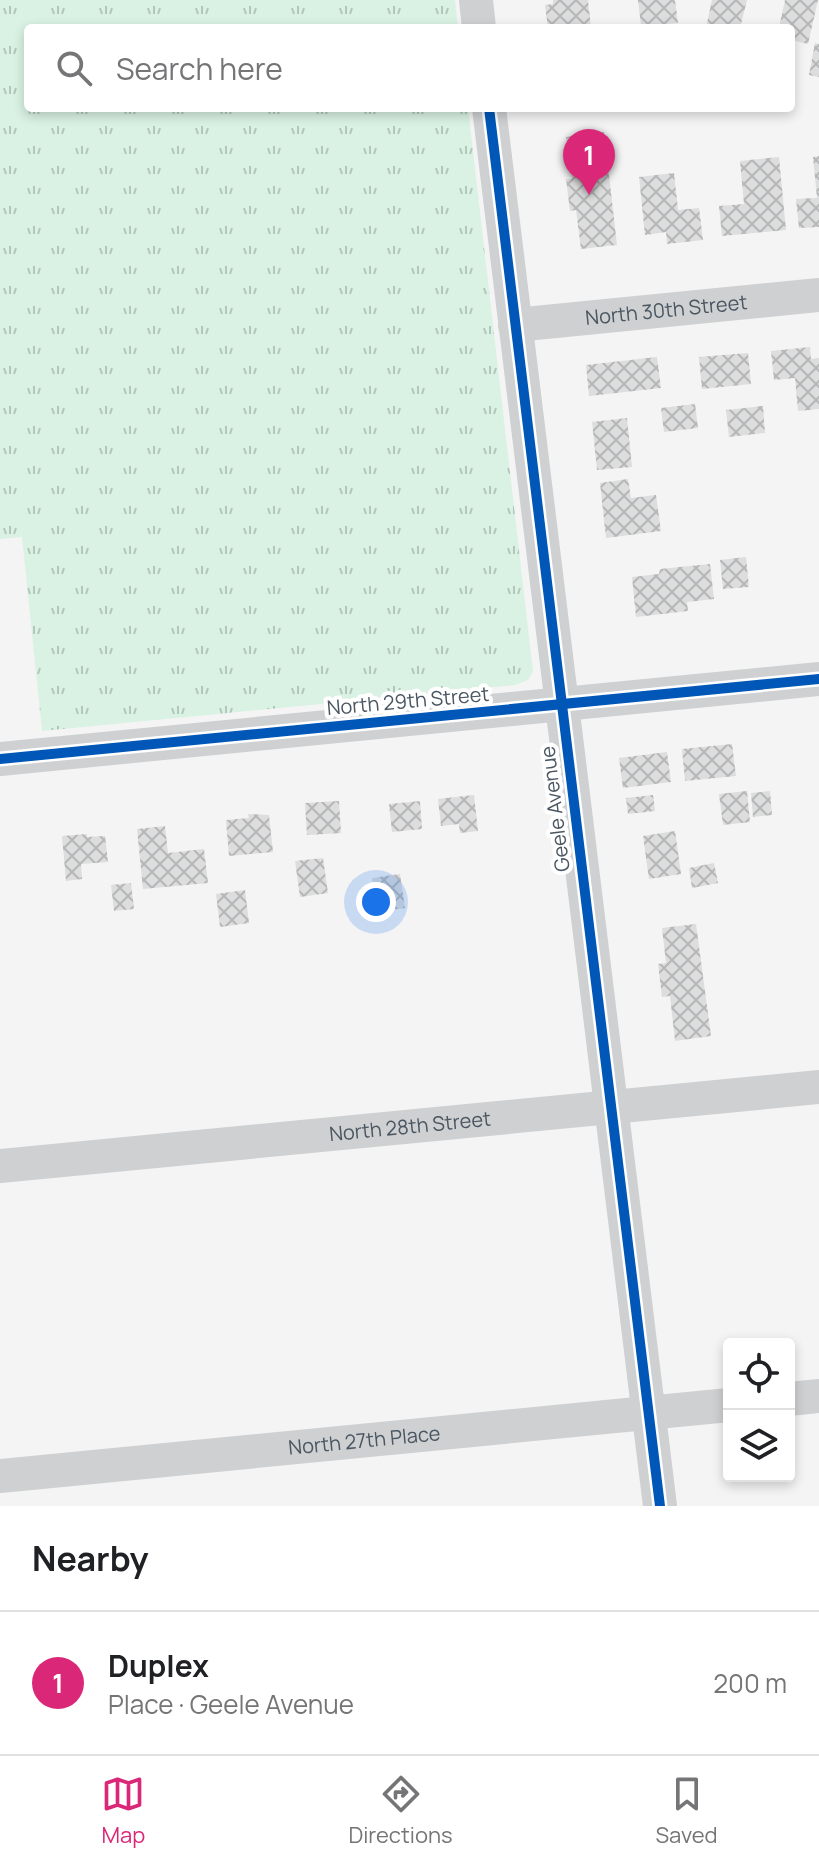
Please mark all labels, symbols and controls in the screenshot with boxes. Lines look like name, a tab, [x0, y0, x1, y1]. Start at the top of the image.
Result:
search box	[24, 24, 795, 112]
icon: search	[52, 46, 96, 90]
text: Search here	[116, 48, 283, 89]
pin: 1	[563, 129, 615, 195]
street label: North 30th Street	[584, 288, 748, 331]
street label: North 29th Street	[326, 680, 490, 721]
street label: Geele Avenue	[533, 745, 576, 873]
your location	[356, 882, 396, 922]
street label: North 28th Street	[328, 1105, 492, 1147]
map controls	[723, 1338, 795, 1482]
button: locate	[723, 1338, 795, 1410]
button: layers	[723, 1410, 795, 1482]
street label: North 27th Place	[287, 1419, 441, 1461]
text: Nearby	[32, 1535, 148, 1581]
text: Duplex	[108, 1645, 209, 1686]
text: 1	[52, 1665, 64, 1701]
text: 200 m	[713, 1665, 787, 1701]
text: Place · Geele Avenue	[108, 1686, 354, 1722]
tab: Map	[101, 1772, 145, 1850]
tab: Directions	[348, 1772, 453, 1850]
tab: Saved	[656, 1772, 718, 1850]

